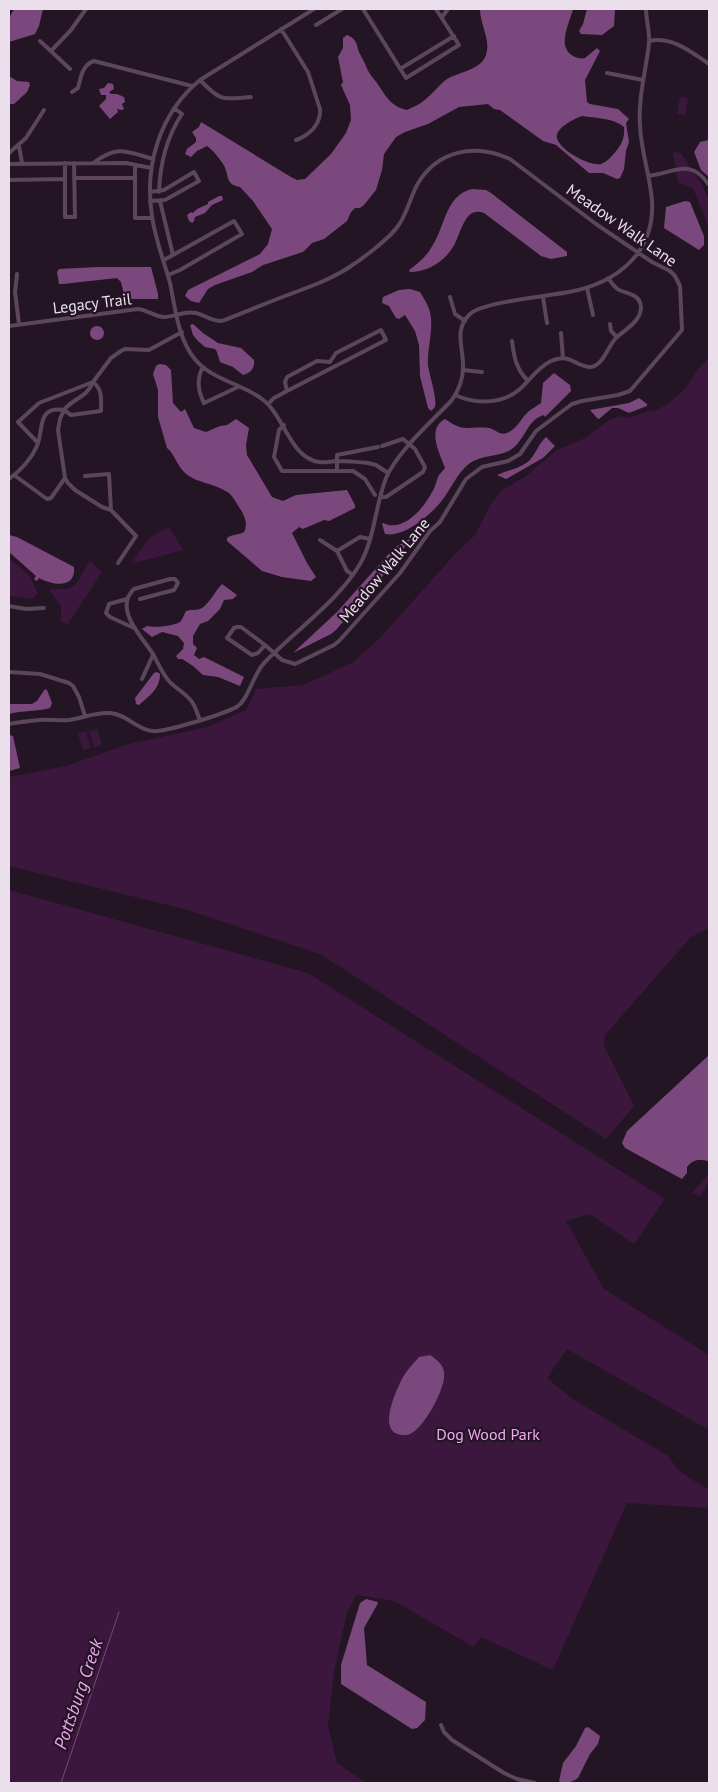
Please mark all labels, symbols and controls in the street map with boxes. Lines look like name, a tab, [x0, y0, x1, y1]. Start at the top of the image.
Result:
street label: Meadow Walk Lane	[563, 179, 681, 271]
street label: Legacy Trail	[52, 288, 133, 318]
street label: Meadow Walk Lane	[334, 514, 434, 626]
park label: Dog Wood Park	[436, 1424, 540, 1444]
water label: Pottsburg Creek	[48, 1635, 108, 1752]

